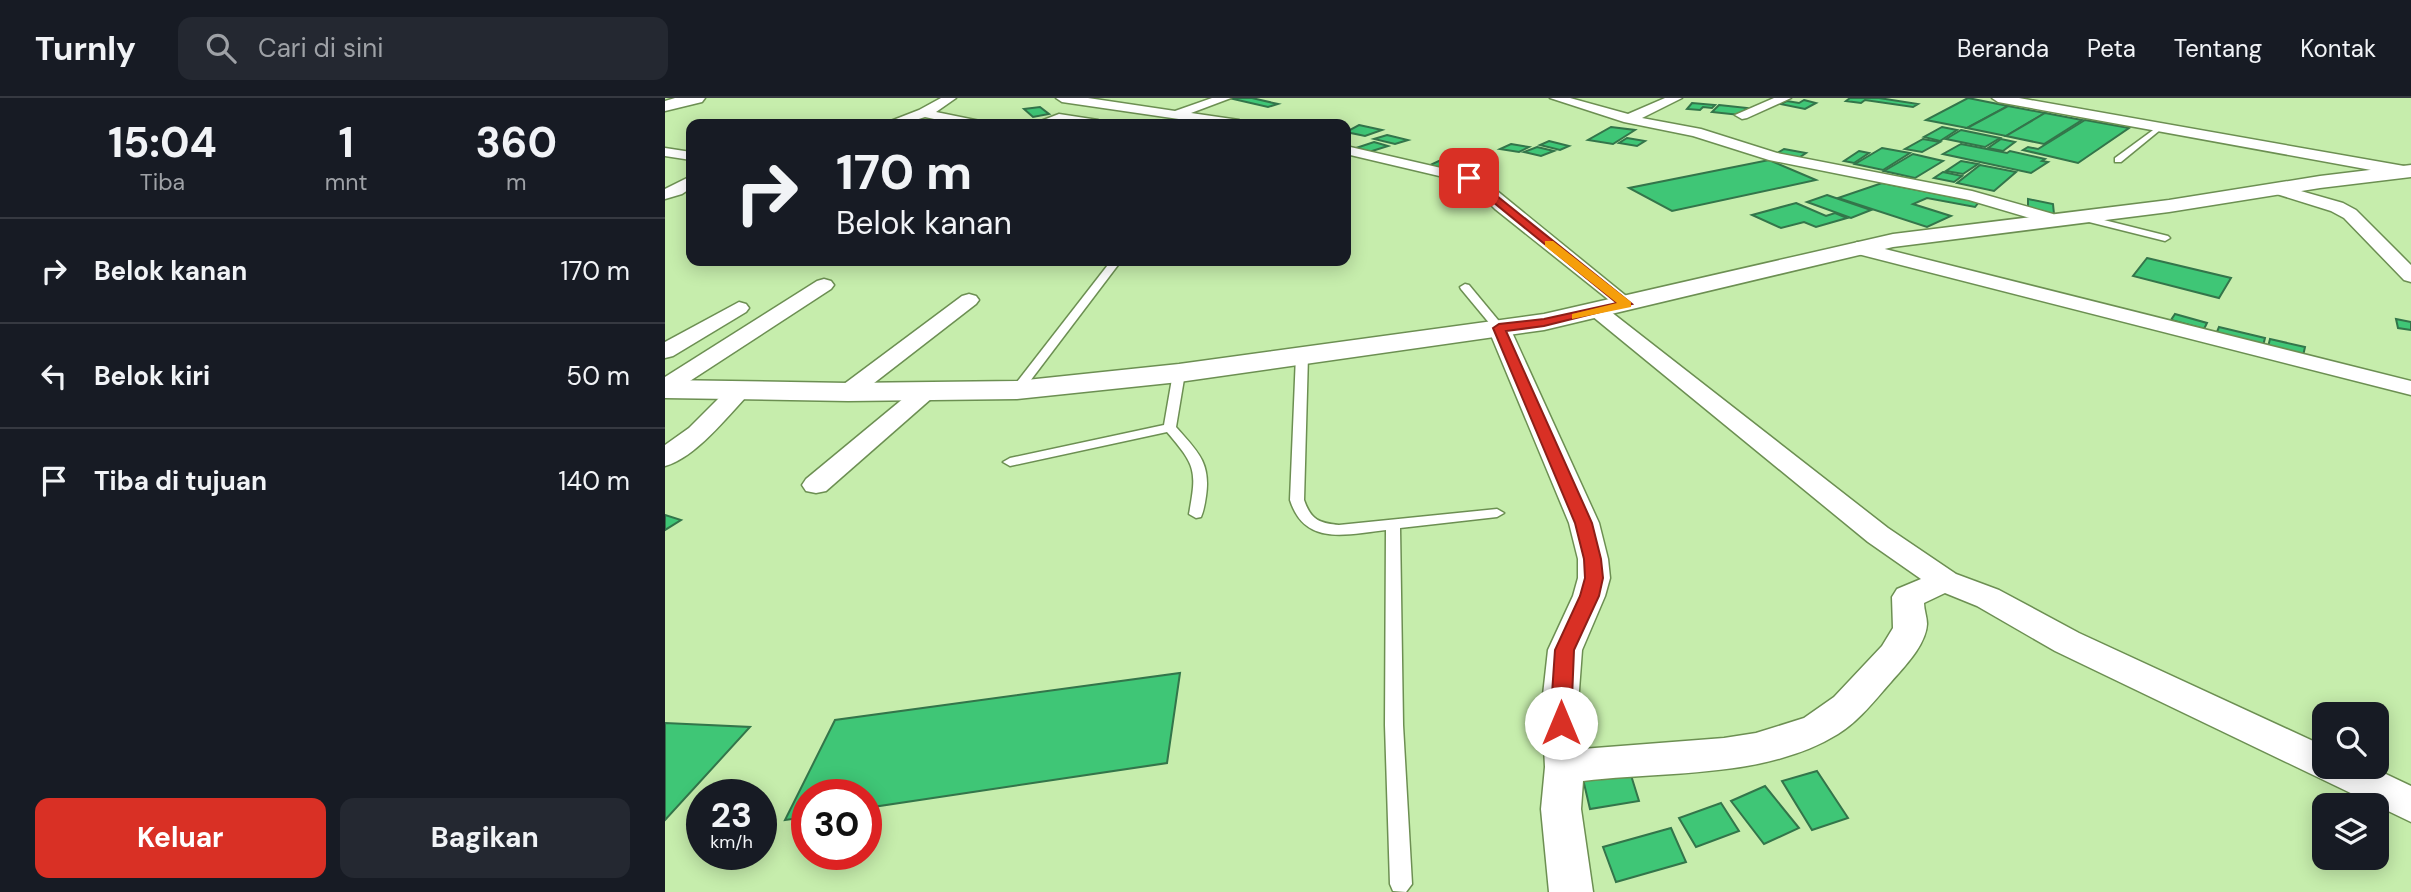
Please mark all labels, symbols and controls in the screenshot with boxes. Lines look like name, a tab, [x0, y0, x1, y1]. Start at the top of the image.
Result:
search box	[178, 17, 668, 80]
text: Turnly	[35, 27, 136, 70]
icon: search	[202, 29, 240, 67]
text: Cari di sini	[258, 31, 383, 65]
text: Beranda	[1957, 33, 2049, 64]
text: Peta	[2087, 33, 2136, 64]
text: Tentang	[2174, 33, 2262, 64]
text: Kontak	[2300, 33, 2376, 64]
text: 15:04	[108, 115, 217, 170]
text: 1	[339, 115, 354, 170]
text: 360	[475, 115, 557, 170]
text: 170 m	[836, 140, 972, 204]
icon: right	[721, 147, 812, 238]
pin	[1439, 148, 1499, 208]
icon: arrive	[1450, 159, 1488, 197]
text: Tiba	[140, 167, 185, 197]
text: mnt	[325, 167, 368, 197]
text: m	[506, 167, 527, 197]
text: Belok kanan	[836, 202, 1012, 244]
icon: right	[35, 252, 73, 290]
text: Belok kanan	[94, 254, 247, 288]
text: 170 m	[561, 254, 630, 288]
icon: left	[35, 357, 73, 395]
text: Belok kiri	[94, 359, 210, 393]
text: 50 m	[566, 359, 630, 393]
icon: arrive	[35, 462, 73, 500]
text: Tiba di tujuan	[94, 464, 267, 498]
text: 140 m	[558, 464, 630, 498]
position arrow	[1524, 686, 1598, 760]
map controls	[2312, 702, 2389, 870]
button: search	[2312, 702, 2389, 779]
speed limit sign: 30	[791, 779, 882, 870]
text: 23	[711, 792, 752, 838]
button: layers	[2312, 793, 2389, 870]
button: Keluar	[35, 798, 326, 878]
button: Bagikan	[340, 798, 630, 878]
text: km/h	[710, 830, 753, 854]

